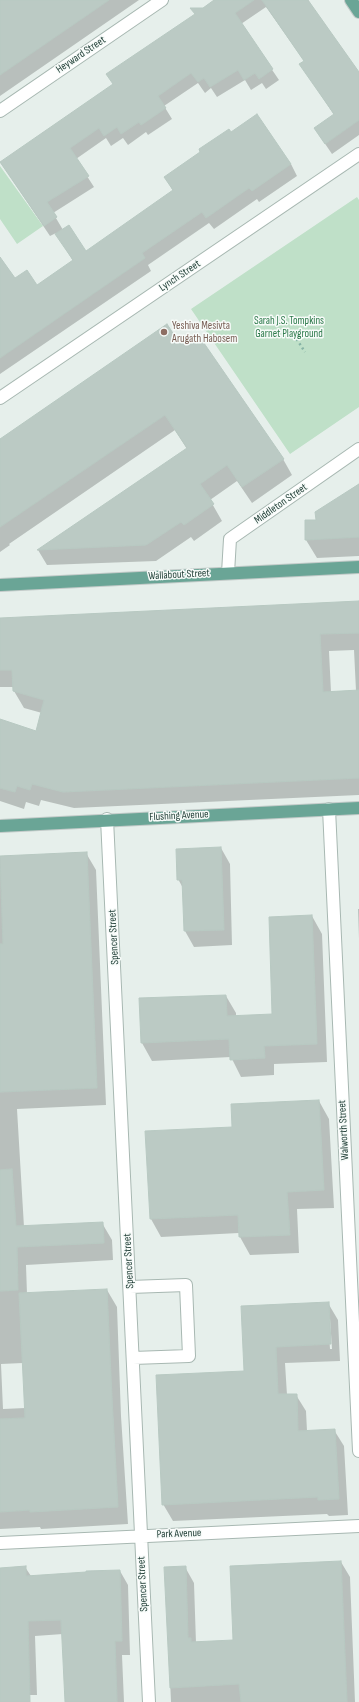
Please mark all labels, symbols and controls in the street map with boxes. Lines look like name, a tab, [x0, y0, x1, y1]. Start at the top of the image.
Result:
street label: Heyward Street	[54, 34, 108, 76]
street label: Lynch Street	[157, 257, 203, 295]
park label: Sarah J.S. Tompkins Garnet Playground	[254, 314, 324, 340]
place label: Yeshiva Mesivta Arugath Habosem	[172, 319, 237, 345]
marker: Yeshiva Mesivta Arugath Habosem	[159, 327, 169, 337]
street label: Middleton Street	[252, 481, 310, 527]
street label: Wallabout Street	[148, 567, 210, 583]
street label: Flushing Avenue	[149, 808, 209, 824]
street label: Spencer Street	[106, 909, 122, 965]
street label: Walworth Street	[336, 1100, 352, 1160]
street label: Spencer Street	[121, 1233, 137, 1289]
street label: Park Avenue	[156, 1527, 202, 1541]
street label: Spencer Street	[135, 1556, 151, 1612]

